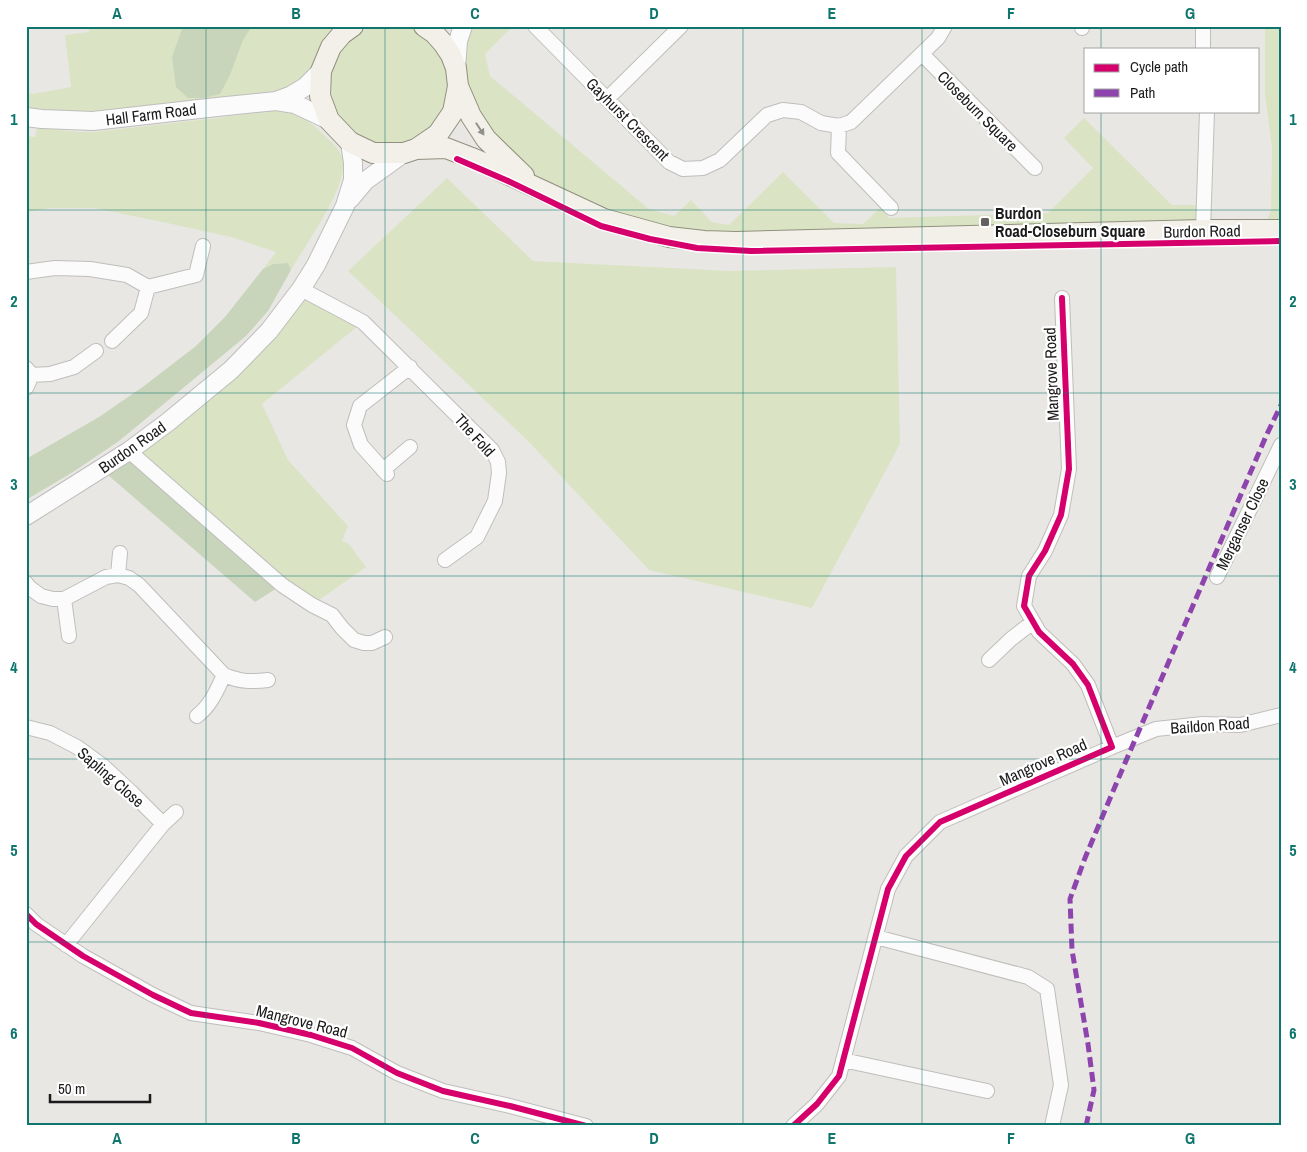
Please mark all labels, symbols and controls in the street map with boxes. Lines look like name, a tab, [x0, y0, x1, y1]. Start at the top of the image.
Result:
text: A	[112, 2, 122, 24]
text: B	[291, 2, 301, 24]
text: C	[470, 2, 480, 24]
text: D	[649, 2, 659, 24]
text: E	[828, 2, 837, 24]
text: F	[1007, 2, 1015, 24]
text: G	[1185, 2, 1195, 24]
legend	[1084, 48, 1260, 112]
text: Cycle path	[1130, 56, 1188, 77]
street label: Closeburn Square	[933, 66, 1023, 156]
street label: Gayhurst Crescent	[582, 73, 675, 166]
text: Path	[1130, 82, 1155, 103]
street label: Hall Farm Road	[104, 98, 198, 130]
text: 1	[10, 108, 18, 130]
text: 1	[1289, 108, 1297, 130]
one-way arrow	[475, 123, 485, 136]
place label: Burdon Road-Closeburn Square	[995, 202, 1145, 242]
marker: Burdon Road-Closeburn Square	[979, 216, 991, 228]
street label: Burdon Road	[1163, 219, 1241, 243]
text: 2	[10, 290, 18, 312]
text: 2	[1289, 290, 1297, 312]
street label: Mangrove Road	[1038, 327, 1064, 421]
street label: The Fold	[450, 409, 500, 461]
street label: Burdon Road	[94, 416, 170, 478]
text: 3	[10, 473, 18, 495]
text: 3	[1289, 473, 1297, 495]
street label: Merganser Close	[1210, 474, 1274, 574]
text: 4	[10, 656, 18, 678]
text: 4	[1289, 656, 1297, 678]
street label: Baildon Road	[1170, 711, 1250, 739]
street label: Mangrove Road	[996, 733, 1090, 791]
street label: Sapling Close	[73, 742, 149, 812]
text: 5	[10, 839, 18, 861]
text: 5	[1289, 839, 1297, 861]
street label: Mangrove Road	[254, 999, 350, 1043]
text: 6	[10, 1022, 18, 1044]
text: 6	[1289, 1022, 1297, 1044]
scale bar	[50, 1072, 150, 1104]
text: 50 m	[58, 1078, 85, 1099]
text: A	[112, 1127, 122, 1149]
text: B	[291, 1127, 301, 1149]
text: C	[470, 1127, 480, 1149]
text: D	[649, 1127, 659, 1149]
text: E	[828, 1127, 837, 1149]
text: F	[1007, 1127, 1015, 1149]
text: G	[1185, 1127, 1195, 1149]

